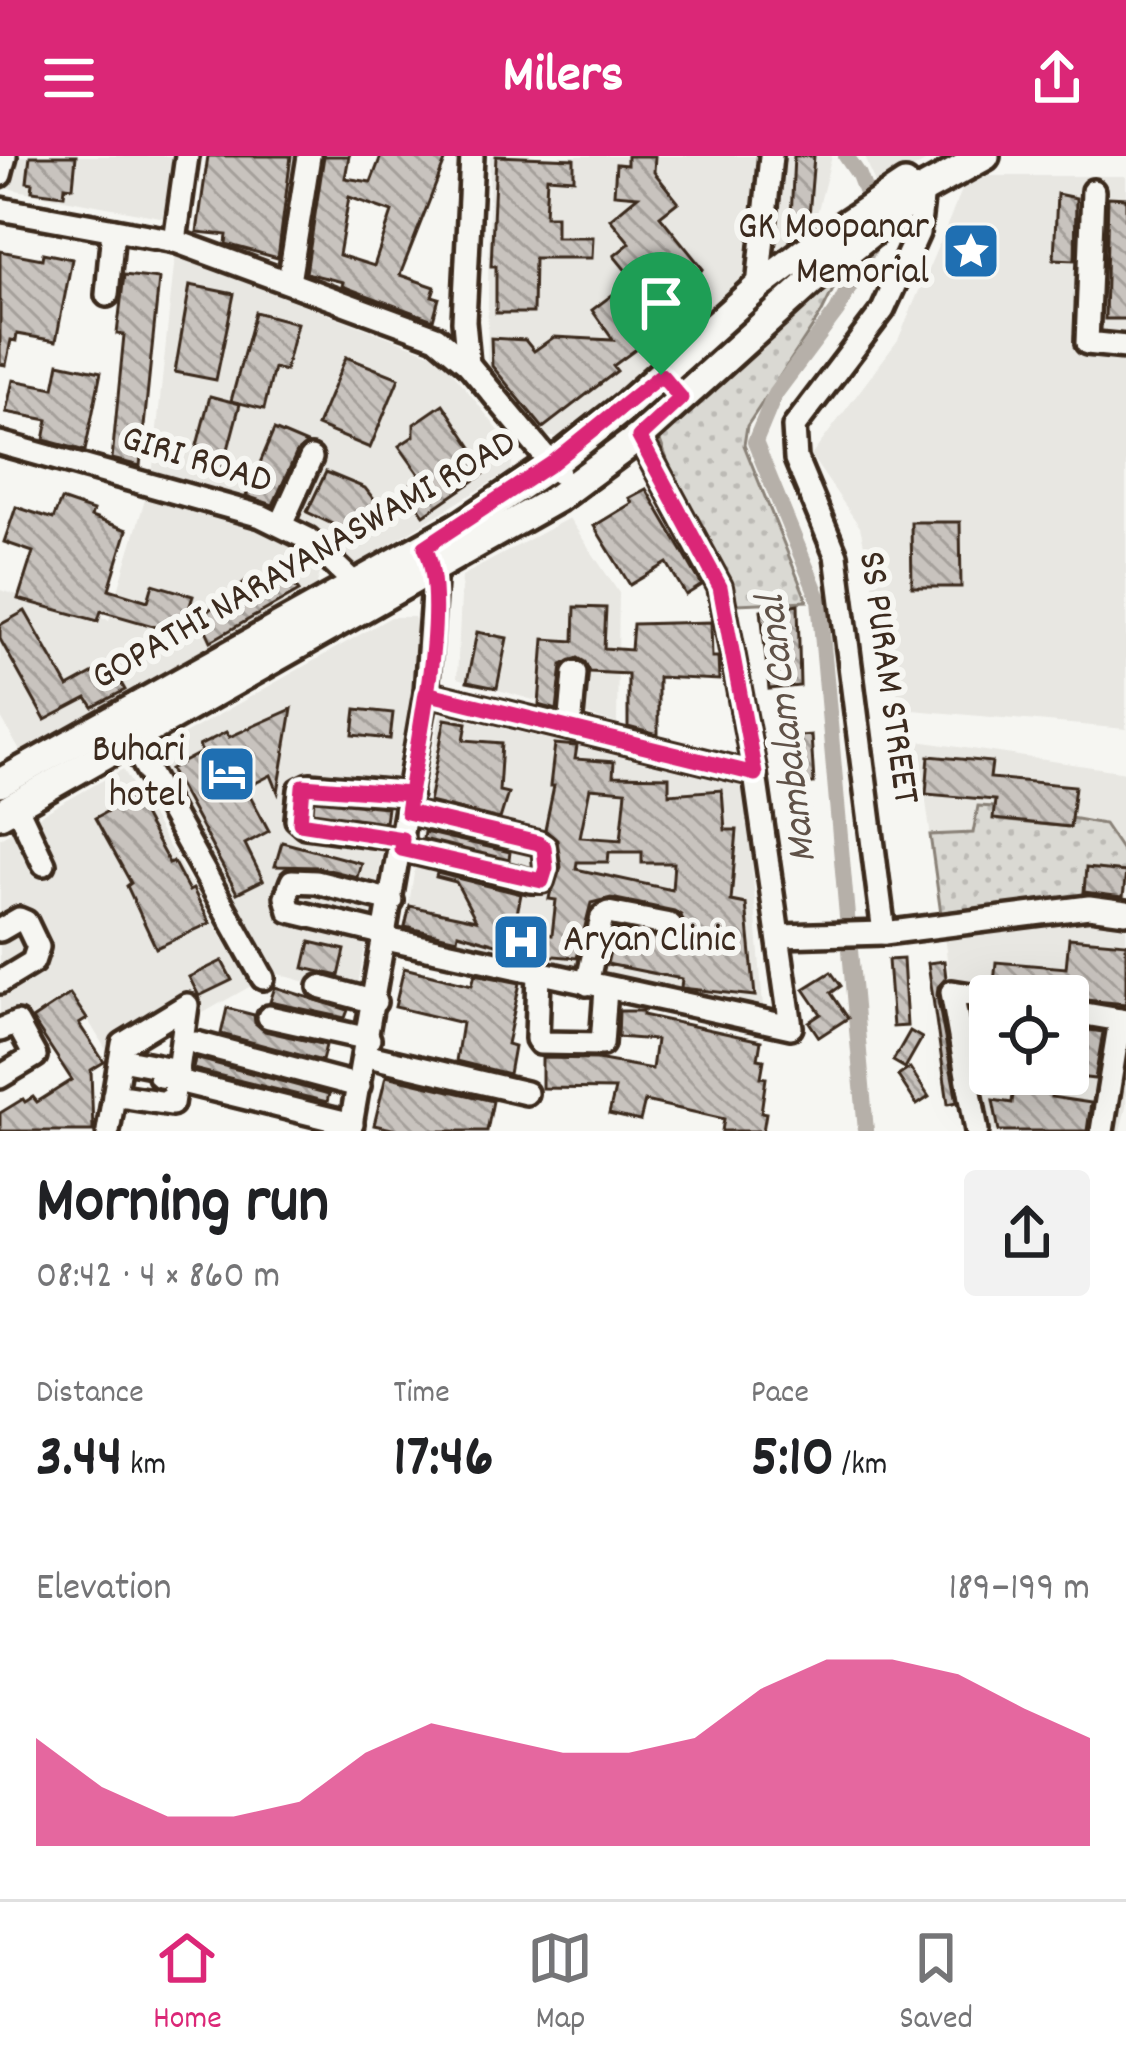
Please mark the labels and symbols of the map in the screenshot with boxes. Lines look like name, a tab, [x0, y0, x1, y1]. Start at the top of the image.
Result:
place label: GK Moopanar Memorial	[738, 202, 930, 302]
place icon: GK Moopanar Memorial	[940, 220, 1002, 282]
pin	[610, 252, 712, 375]
street label: GIRI ROAD	[114, 413, 278, 511]
street label: GOPATHI NARAYANASWAMI ROAD	[82, 418, 528, 706]
street label: SS PURAM STREET	[841, 548, 931, 808]
water label: Mambalam Canal	[743, 589, 836, 866]
place label: Buhari hotel	[92, 725, 185, 825]
hotel icon: Buhari hotel	[196, 743, 258, 805]
hospital icon: Aryan Clinic	[490, 911, 552, 973]
place label: Aryan Clinic	[563, 915, 736, 970]

